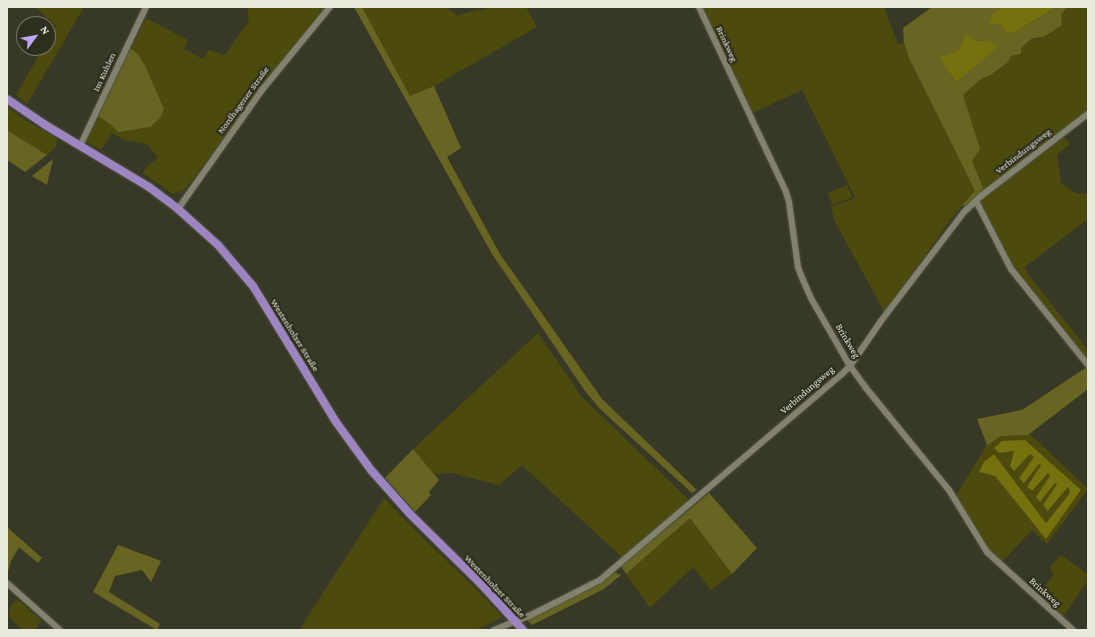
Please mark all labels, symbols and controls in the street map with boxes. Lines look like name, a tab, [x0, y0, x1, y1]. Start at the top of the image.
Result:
north arrow	[16, 16, 56, 56]
text: N	[38, 24, 52, 37]
street label: Brinkweg	[714, 24, 740, 64]
street label: Im Kuhlen	[90, 51, 118, 93]
street label: Nordhagener Straße	[215, 64, 271, 136]
street label: Verbindungsweg	[993, 126, 1053, 176]
street label: Westenholzer Straße	[268, 297, 322, 373]
street label: Brinkweg	[833, 322, 863, 360]
street label: Verbindungsweg	[778, 363, 836, 417]
street label: Westenholzer Straße	[462, 552, 528, 620]
street label: Brinkweg	[1027, 575, 1063, 609]

